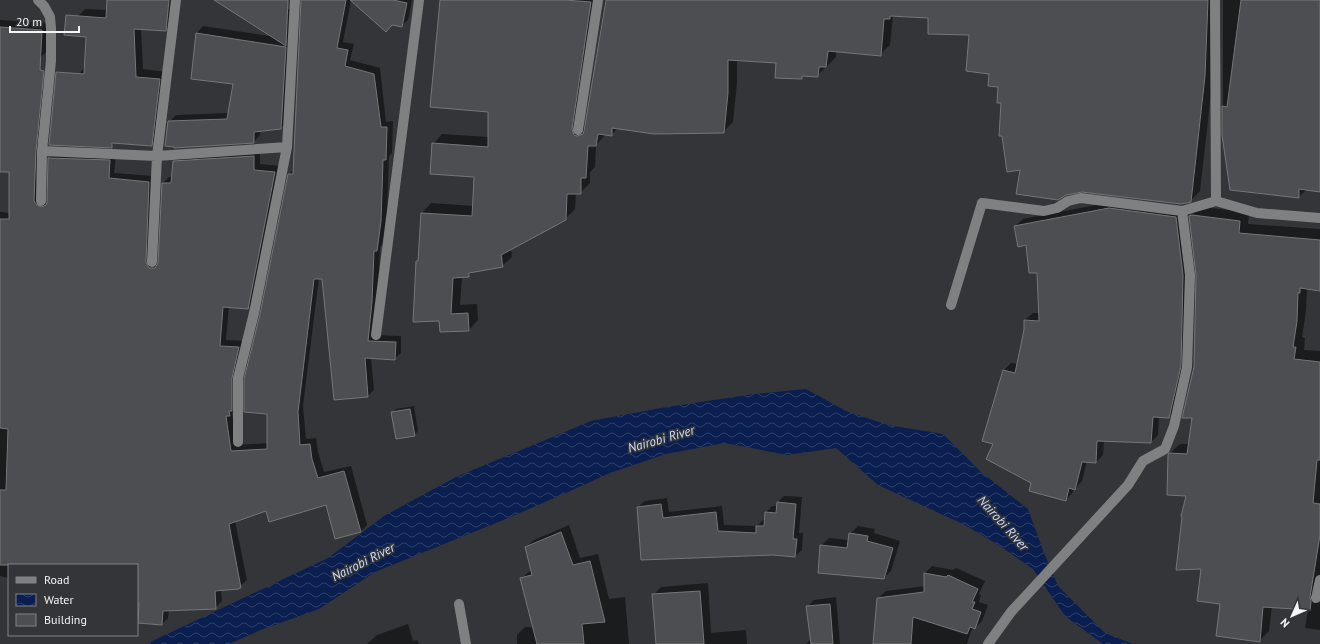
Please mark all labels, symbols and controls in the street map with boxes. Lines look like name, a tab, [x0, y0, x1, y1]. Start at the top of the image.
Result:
scale bar	[10, 8, 79, 34]
text: 20 m	[16, 14, 42, 29]
water label: Nairobi River	[626, 421, 697, 457]
water label: Nairobi River	[974, 492, 1033, 555]
water label: Nairobi River	[328, 538, 398, 585]
legend	[8, 564, 138, 636]
text: Road	[44, 572, 69, 587]
text: Water	[44, 592, 74, 607]
north arrow	[1272, 596, 1312, 636]
text: Building	[44, 612, 87, 627]
text: N	[1277, 616, 1292, 631]

